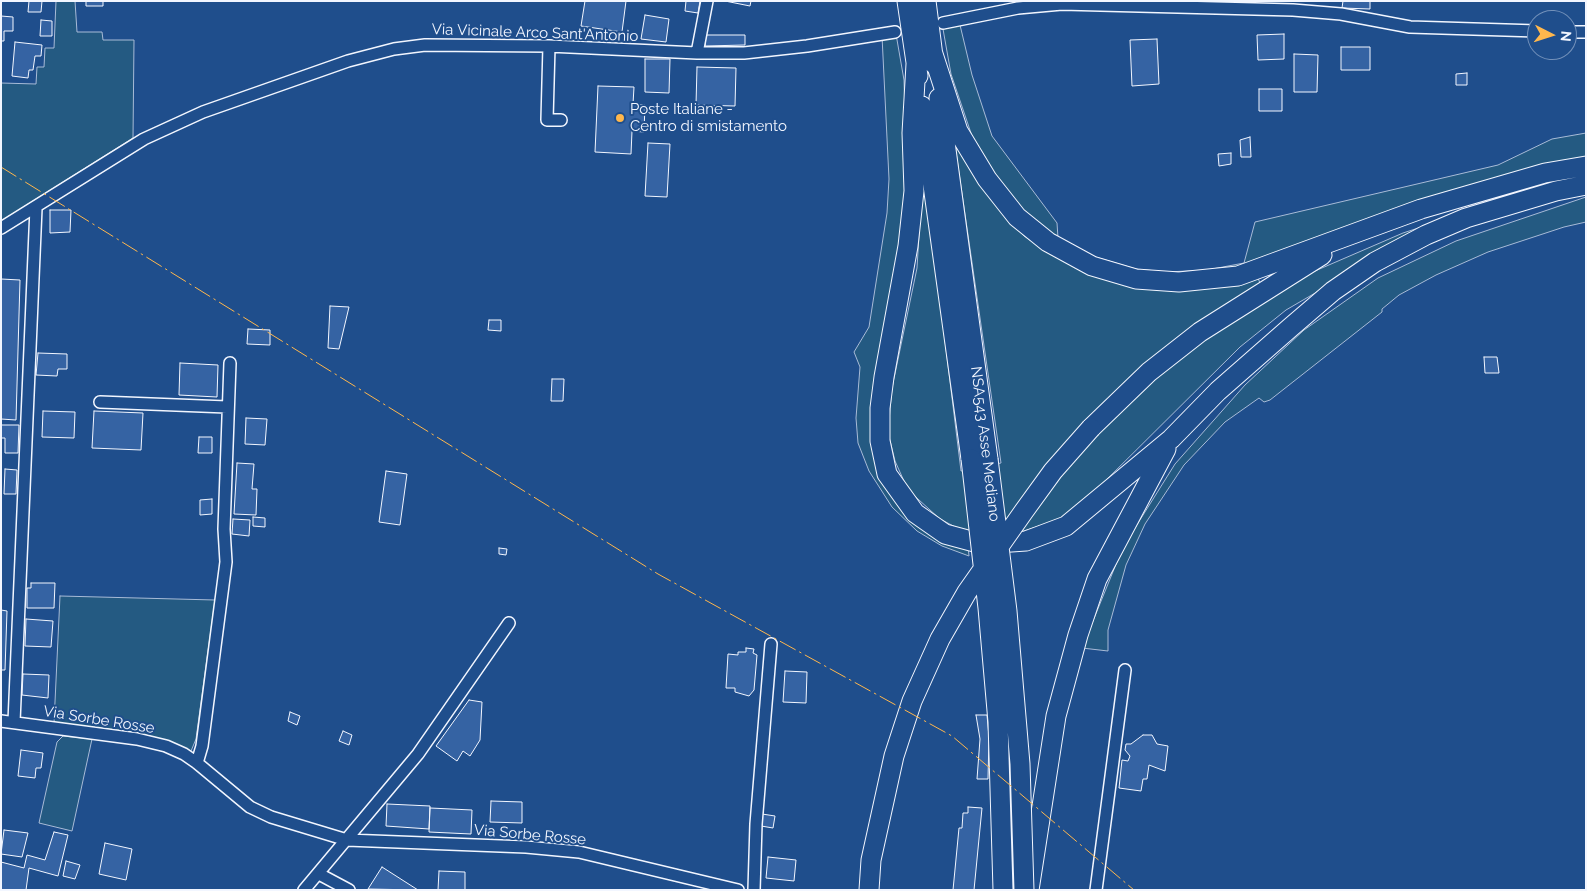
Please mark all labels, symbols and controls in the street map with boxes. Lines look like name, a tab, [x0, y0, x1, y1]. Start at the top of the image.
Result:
north arrow	[1527, 10, 1577, 60]
street label: Via Vicinale Arco Sant'Antonio	[431, 20, 639, 46]
text: N	[1558, 30, 1574, 42]
place label: Poste Italiane - Centro di smistamento	[630, 100, 787, 135]
marker: Poste Italiane - Centro di smistamento	[614, 112, 626, 124]
street label: NSA543 Asse Mediano	[967, 365, 1003, 523]
street label: Via Sorbe Rosse	[42, 702, 156, 738]
street label: Via Sorbe Rosse	[473, 821, 587, 849]

